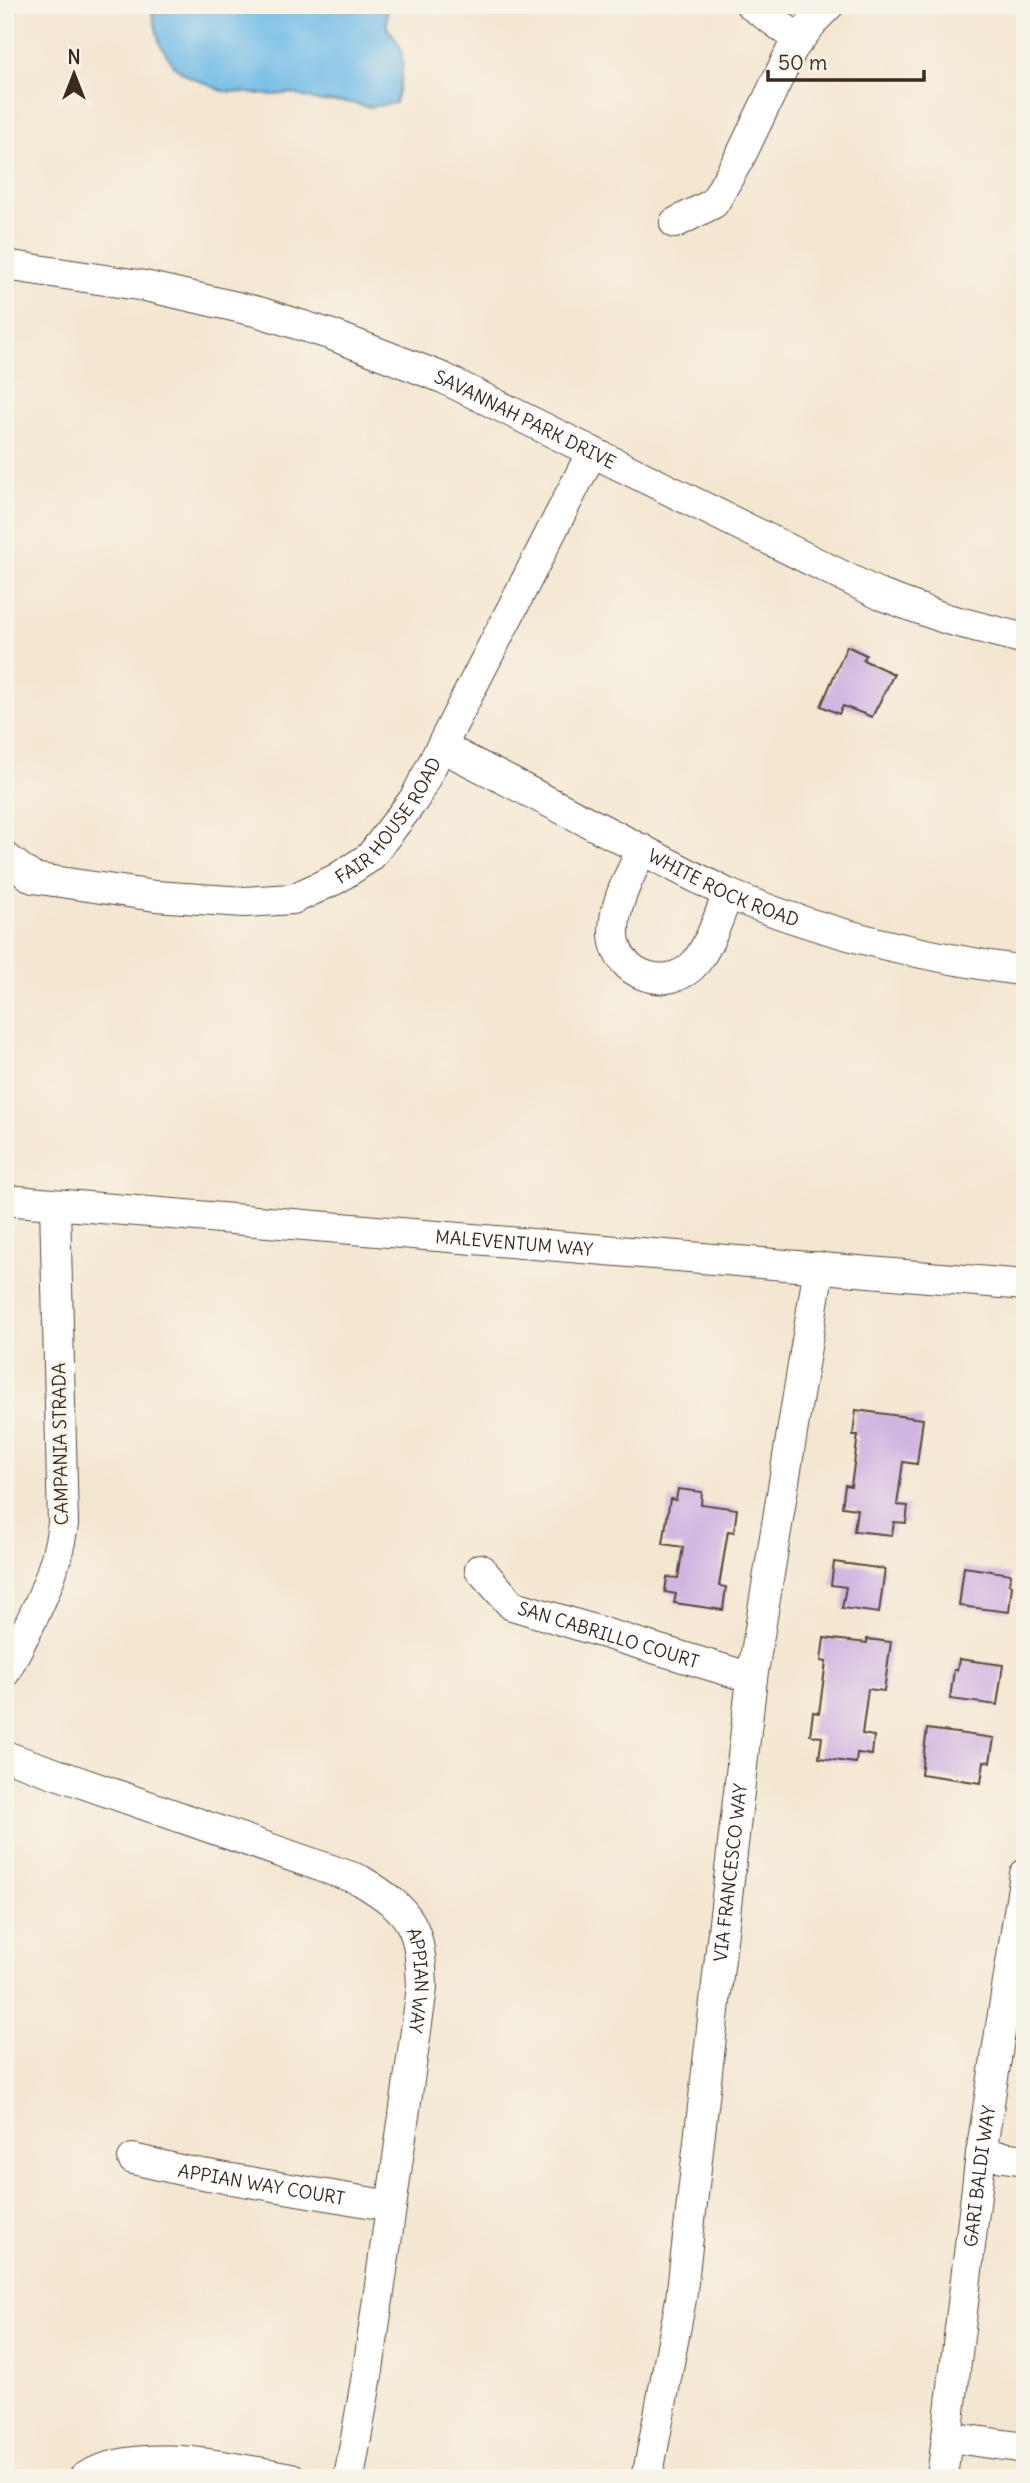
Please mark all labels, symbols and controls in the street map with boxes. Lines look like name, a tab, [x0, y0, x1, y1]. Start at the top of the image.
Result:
north arrow	[38, 38, 108, 108]
scale bar	[768, 38, 923, 82]
text: N	[67, 45, 81, 69]
text: 50 m	[778, 49, 827, 76]
street label: SAVANNAH PARK DRIVE	[431, 364, 620, 473]
street label: FAIR HOUSE ROAD	[330, 753, 445, 888]
street label: WHITE ROCK ROAD	[644, 843, 802, 931]
street label: MALEVENTUM WAY	[434, 1224, 594, 1260]
street label: CAMPANIA STRADA	[47, 1362, 73, 1526]
street label: SAN CABRILLO COURT	[515, 1596, 702, 1673]
street label: VIA FRANCESCO WAY	[708, 1782, 751, 1963]
street label: APPIAN WAY	[402, 1925, 434, 2035]
street label: GARI BALDI WAY	[958, 2104, 1000, 2248]
street label: APPIAN WAY COURT	[176, 2158, 347, 2209]

